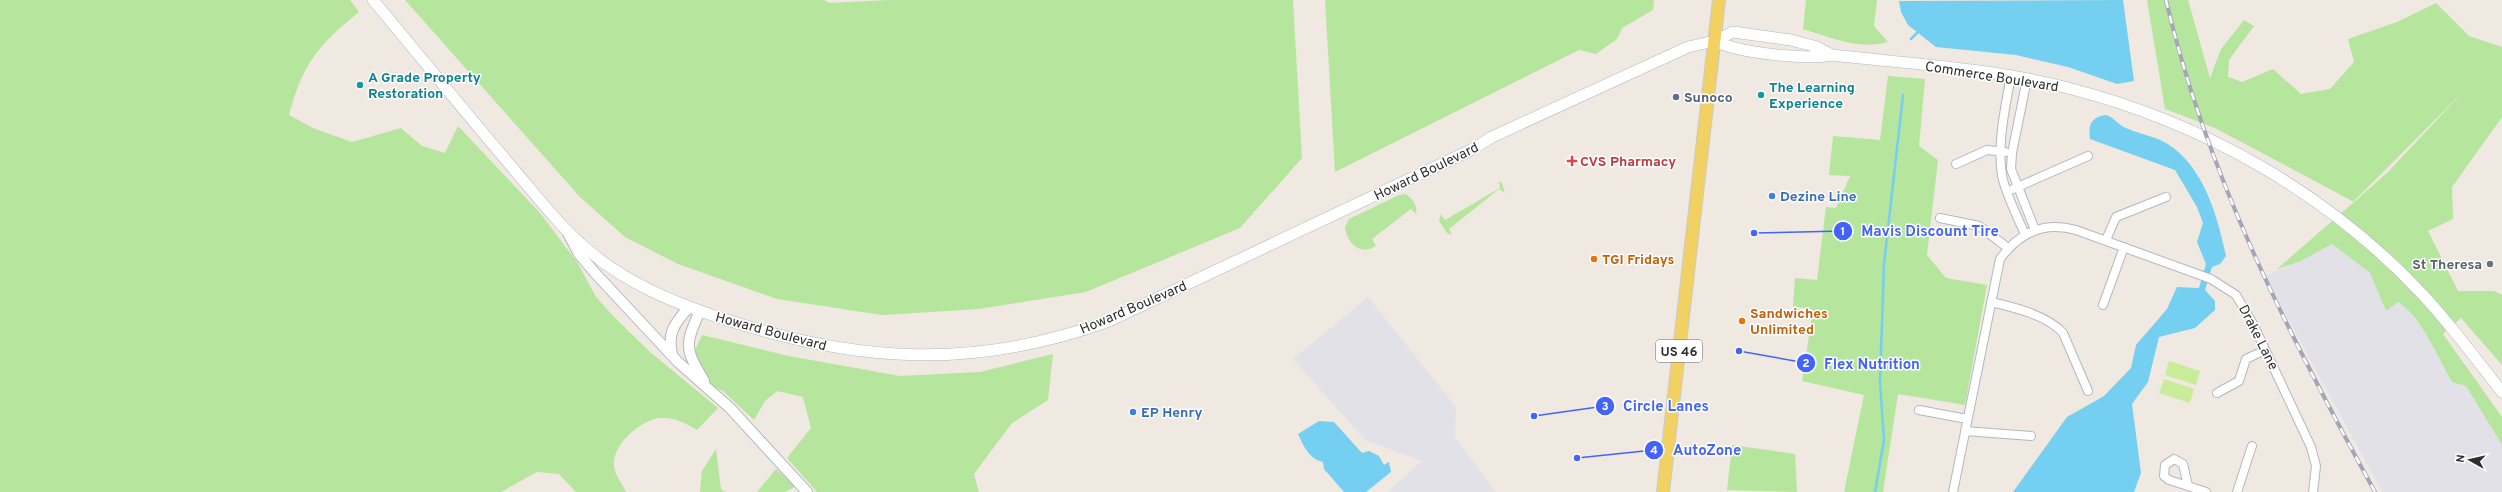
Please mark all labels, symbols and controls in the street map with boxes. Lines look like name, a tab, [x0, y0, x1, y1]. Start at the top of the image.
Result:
street label: Commerce Boulevard	[1924, 59, 2060, 96]
place label: A Grade Property Restoration	[368, 70, 481, 103]
marker: A Grade Property Restoration	[355, 80, 365, 90]
place label: The Learning Experience	[1769, 80, 1855, 113]
place label: Sunoco	[1684, 90, 1733, 107]
marker: The Learning Experience	[1756, 90, 1766, 100]
marker: Sunoco	[1671, 92, 1681, 102]
street label: Howard Boulevard	[1371, 140, 1482, 205]
place label: CVS Pharmacy	[1580, 154, 1676, 171]
marker: CVS Pharmacy	[1567, 156, 1577, 166]
place label: Dezine Line	[1780, 189, 1857, 206]
marker: Dezine Line	[1767, 191, 1777, 201]
callout: Mavis Discount Tire	[1833, 217, 2006, 244]
text: Mavis Discount Tire	[1861, 223, 1999, 242]
text: 1	[1841, 224, 1845, 240]
place label: TGI Fridays	[1602, 252, 1674, 269]
marker: TGI Fridays	[1589, 254, 1599, 264]
place label: St Theresa	[2412, 257, 2482, 274]
marker: St Theresa	[2485, 259, 2495, 269]
street label: Howard Boulevard	[1078, 278, 1190, 339]
street label: Drake Lane	[2234, 302, 2281, 373]
place label: Sandwiches Unlimited	[1750, 306, 1828, 339]
street label: Howard Boulevard	[713, 309, 828, 355]
marker: Sandwiches Unlimited	[1737, 316, 1747, 326]
road number: US 46	[1656, 340, 1702, 362]
callout: Flex Nutrition	[1796, 350, 1928, 377]
text: 2	[1802, 356, 1810, 372]
text: Flex Nutrition	[1824, 356, 1920, 375]
callout: Circle Lanes	[1595, 393, 1717, 420]
text: Circle Lanes	[1623, 398, 1709, 417]
text: 3	[1601, 399, 1609, 415]
place label: EP Henry	[1141, 405, 1202, 422]
marker: EP Henry	[1128, 407, 1138, 417]
callout: AutoZone	[1644, 436, 1749, 463]
north arrow	[2450, 440, 2490, 480]
text: AutoZone	[1673, 442, 1741, 461]
text: 4	[1650, 443, 1658, 459]
text: N	[2454, 454, 2469, 464]

